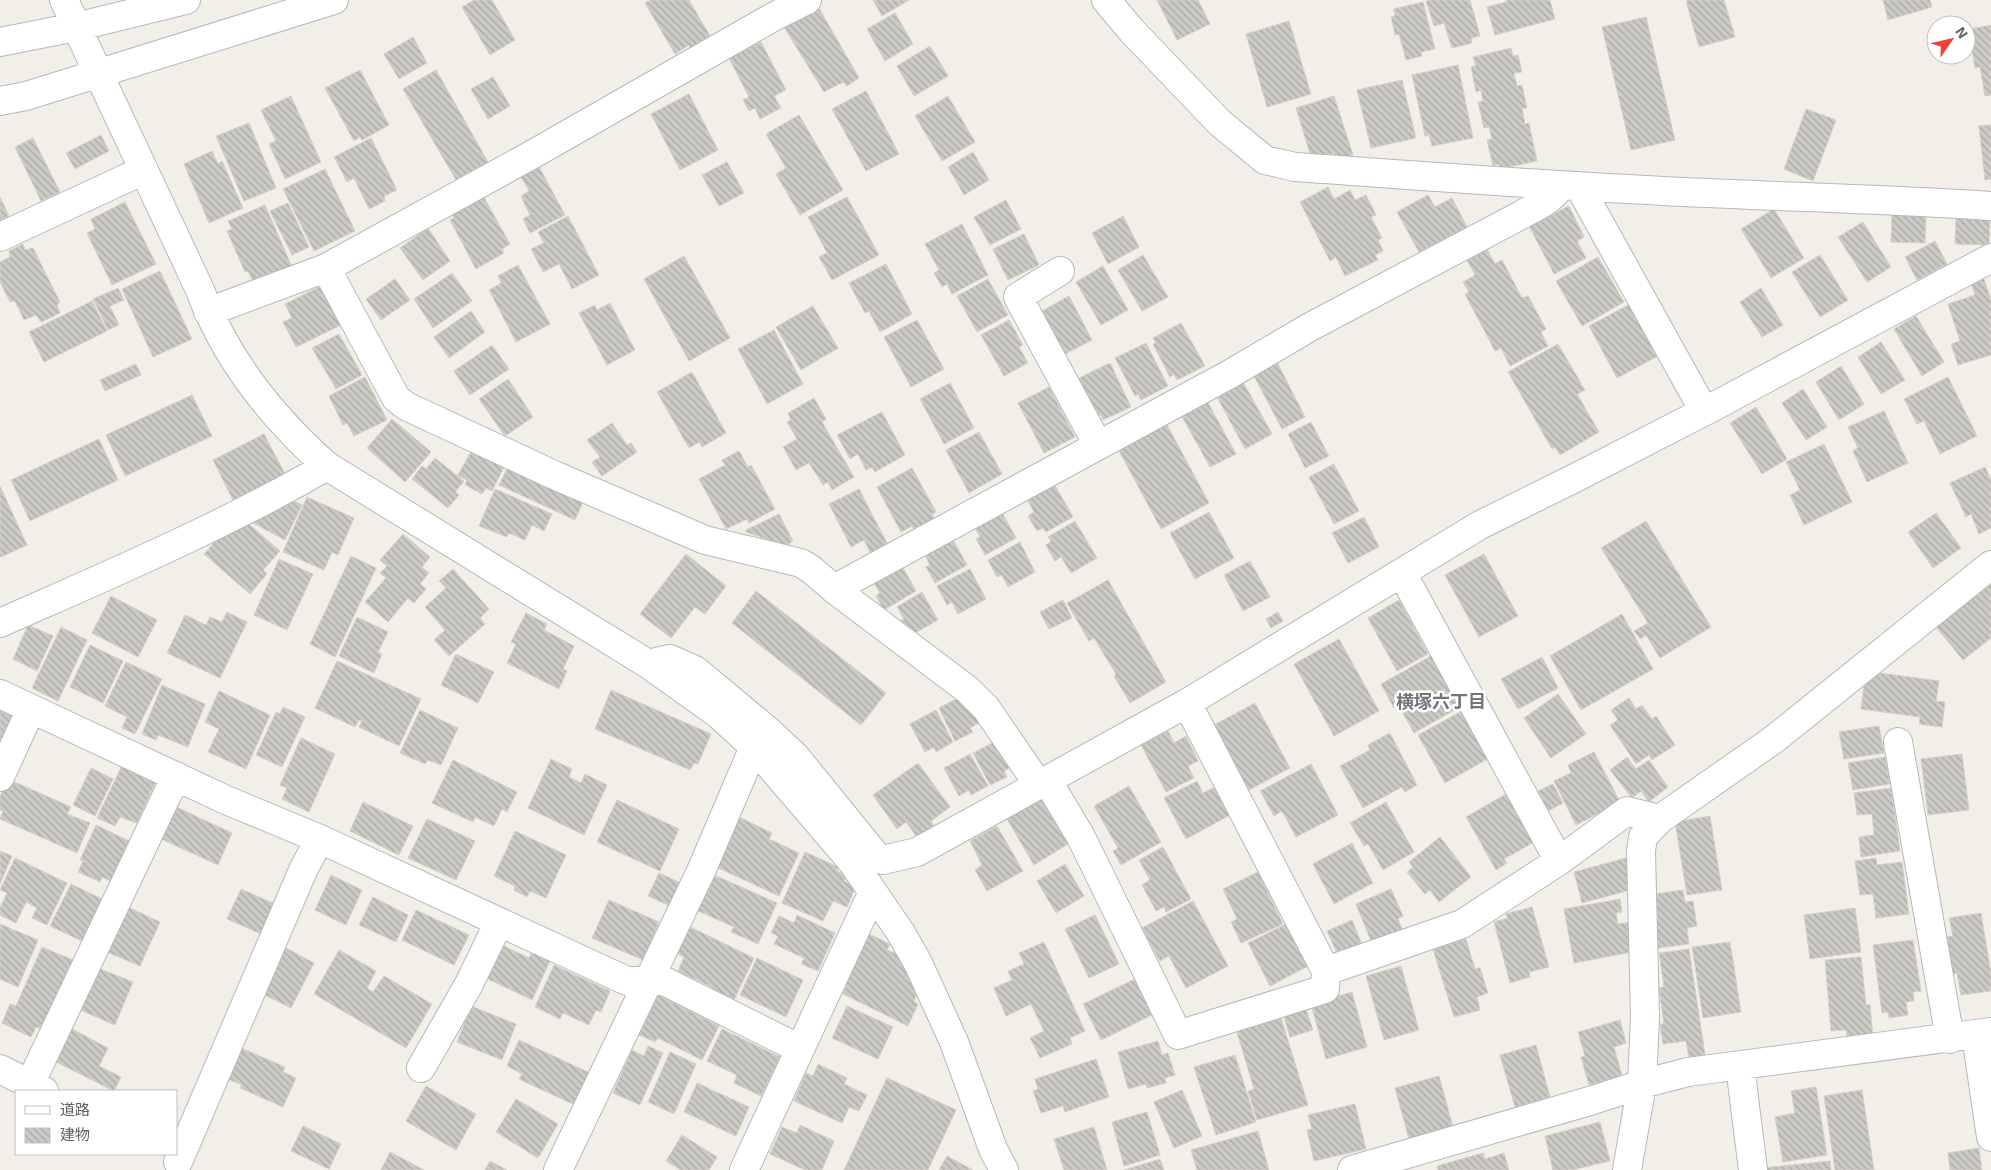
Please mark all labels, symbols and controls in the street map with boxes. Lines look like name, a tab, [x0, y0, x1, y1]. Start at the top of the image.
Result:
north arrow	[1926, 15, 1976, 65]
text: N	[1952, 24, 1972, 41]
district label: 横塚六丁目	[1396, 690, 1486, 712]
legend	[15, 1090, 178, 1155]
text: 道路	[60, 1100, 90, 1118]
text: 建物	[60, 1125, 90, 1143]

